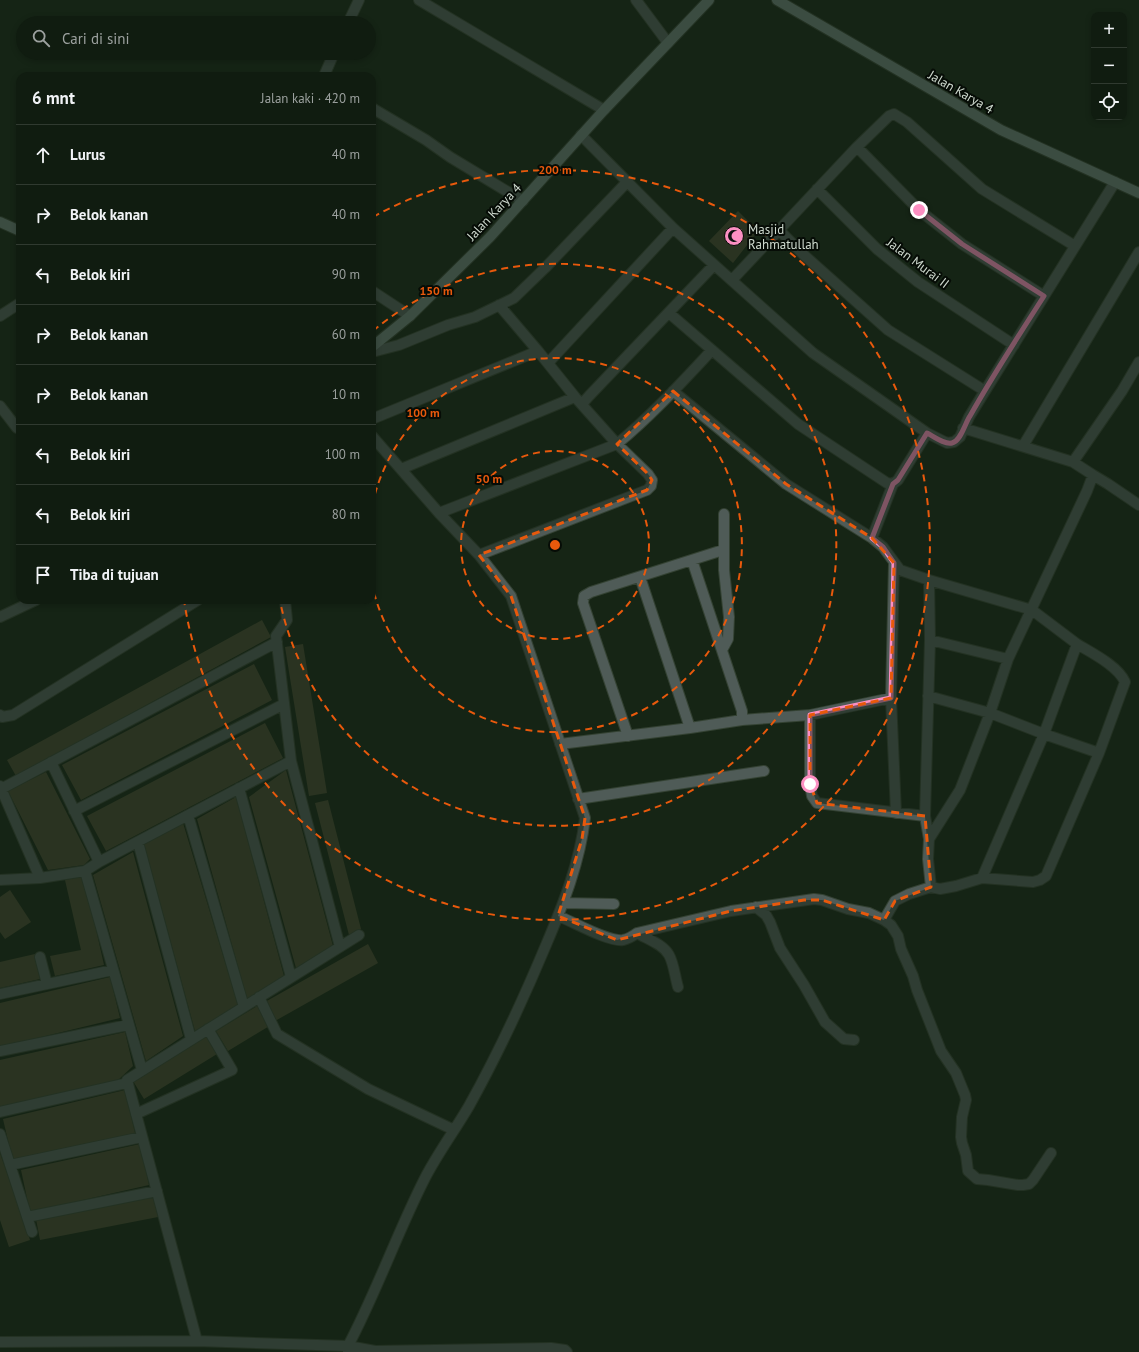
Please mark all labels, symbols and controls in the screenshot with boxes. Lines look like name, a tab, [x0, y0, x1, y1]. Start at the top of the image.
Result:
map controls	[1091, 12, 1127, 120]
button: +	[1091, 12, 1127, 48]
search box	[16, 16, 376, 60]
icon: search	[30, 27, 52, 49]
text: Cari di sini	[62, 29, 130, 48]
button: −	[1091, 48, 1127, 84]
street label: Jalan Karya 4	[924, 66, 997, 118]
button: locate	[1091, 84, 1127, 120]
text: 6 mnt	[32, 87, 75, 109]
text: Jalan kaki · 420 m	[261, 90, 360, 107]
icon: ahead	[32, 144, 54, 166]
text: Lurus	[70, 145, 105, 164]
text: 40 m	[332, 146, 360, 163]
text: 200 m	[538, 162, 572, 177]
street label: Jalan Karya 4	[462, 180, 525, 245]
route end	[910, 201, 928, 219]
icon: right	[32, 204, 54, 226]
text: Belok kanan	[70, 205, 148, 224]
text: 40 m	[332, 206, 360, 223]
place label: Masjid Rahmatullah	[748, 221, 819, 253]
mosque icon: Masjid Rahmatullah	[723, 225, 745, 247]
street label: Jalan Murai II	[883, 233, 953, 292]
icon: left	[32, 264, 54, 286]
text: Belok kiri	[70, 265, 130, 284]
text: 90 m	[332, 266, 360, 283]
text: 150 m	[419, 283, 453, 298]
icon: right	[32, 324, 54, 346]
text: Belok kanan	[70, 325, 148, 344]
text: 60 m	[332, 326, 360, 343]
icon: right	[32, 384, 54, 406]
text: Belok kanan	[70, 385, 148, 404]
text: 10 m	[332, 386, 360, 403]
text: 100 m	[406, 405, 440, 420]
icon: left	[32, 444, 54, 466]
text: Belok kiri	[70, 445, 130, 464]
text: 100 m	[325, 446, 360, 463]
text: 50 m	[476, 471, 502, 486]
icon: left	[32, 504, 54, 526]
text: Belok kiri	[70, 505, 130, 524]
text: 80 m	[332, 506, 360, 523]
centre of rings	[548, 538, 562, 552]
icon: arrive	[32, 564, 54, 586]
text: Tiba di tujuan	[70, 565, 159, 584]
route start	[801, 775, 819, 793]

